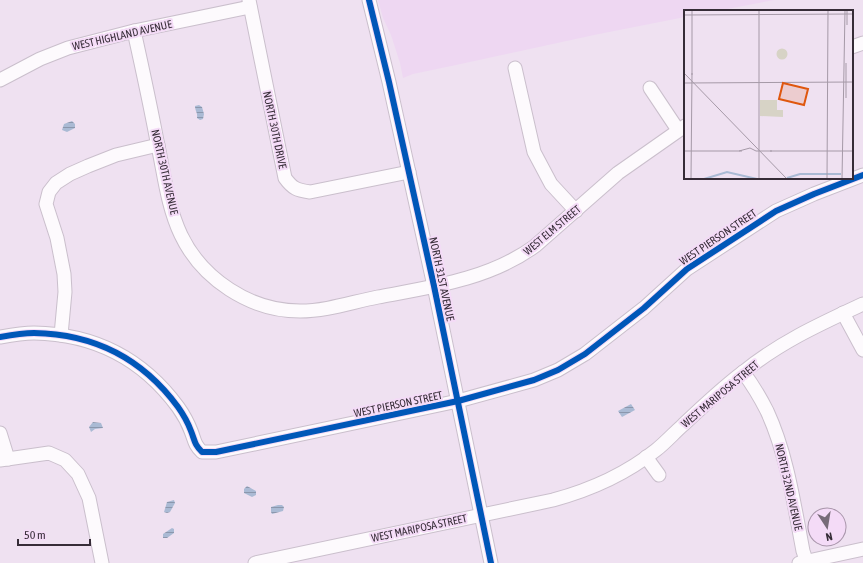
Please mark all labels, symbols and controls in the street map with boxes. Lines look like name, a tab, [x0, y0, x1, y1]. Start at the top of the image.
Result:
inset map	[684, 10, 853, 179]
street label: WEST HIGHLAND AVENUE	[71, 18, 173, 52]
street label: NORTH 30TH DRIVE	[261, 90, 289, 170]
street label: NORTH 30TH AVENUE	[149, 128, 181, 216]
street label: WEST ELM STREET	[521, 203, 583, 257]
street label: WEST PIERSON STREET	[677, 207, 759, 267]
street label: NORTH 31ST AVENUE	[427, 236, 457, 322]
street label: WEST MARIPOSA STREET	[679, 358, 761, 430]
street label: WEST PIERSON STREET	[353, 389, 444, 419]
street label: NORTH 32ND AVENUE	[773, 443, 805, 532]
north arrow	[807, 507, 847, 547]
street label: WEST MARIPOSA STREET	[370, 512, 468, 544]
scale bar	[18, 521, 90, 547]
text: 50 m	[24, 528, 46, 542]
text: N	[825, 530, 834, 543]

